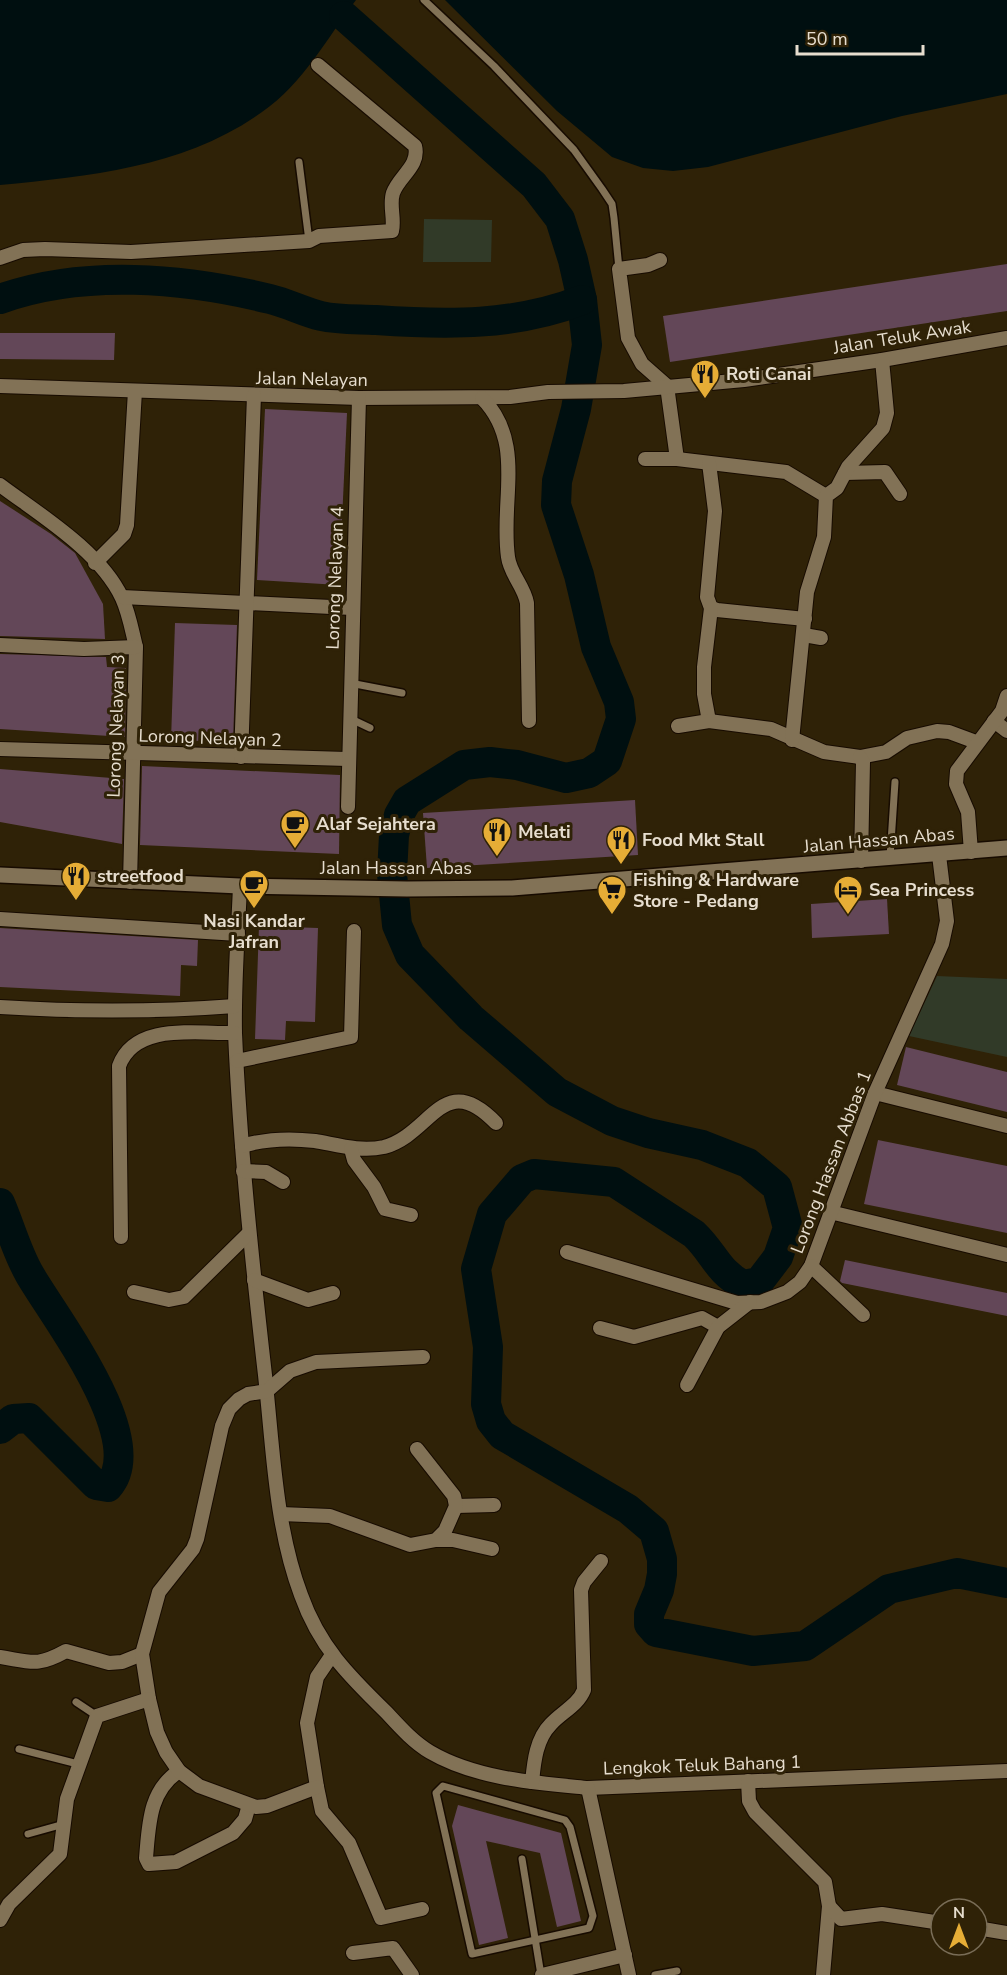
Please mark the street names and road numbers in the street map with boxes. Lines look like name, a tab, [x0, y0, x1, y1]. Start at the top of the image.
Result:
street label: Jalan Teluk Awak	[830, 314, 974, 360]
street label: Jalan Nelayan	[255, 366, 368, 392]
street label: Lorong Nelayan 4	[321, 506, 350, 650]
street label: Lorong Nelayan 3	[102, 654, 130, 798]
street label: Lorong Nelayan 2	[138, 724, 282, 752]
street label: Jalan Hassan Abas	[801, 821, 956, 859]
street label: Jalan Hassan Abas	[319, 856, 472, 880]
street label: Lorong Hassan Abbas 1	[785, 1067, 877, 1257]
street label: Lengkok Teluk Bahang 1	[603, 1750, 801, 1780]

